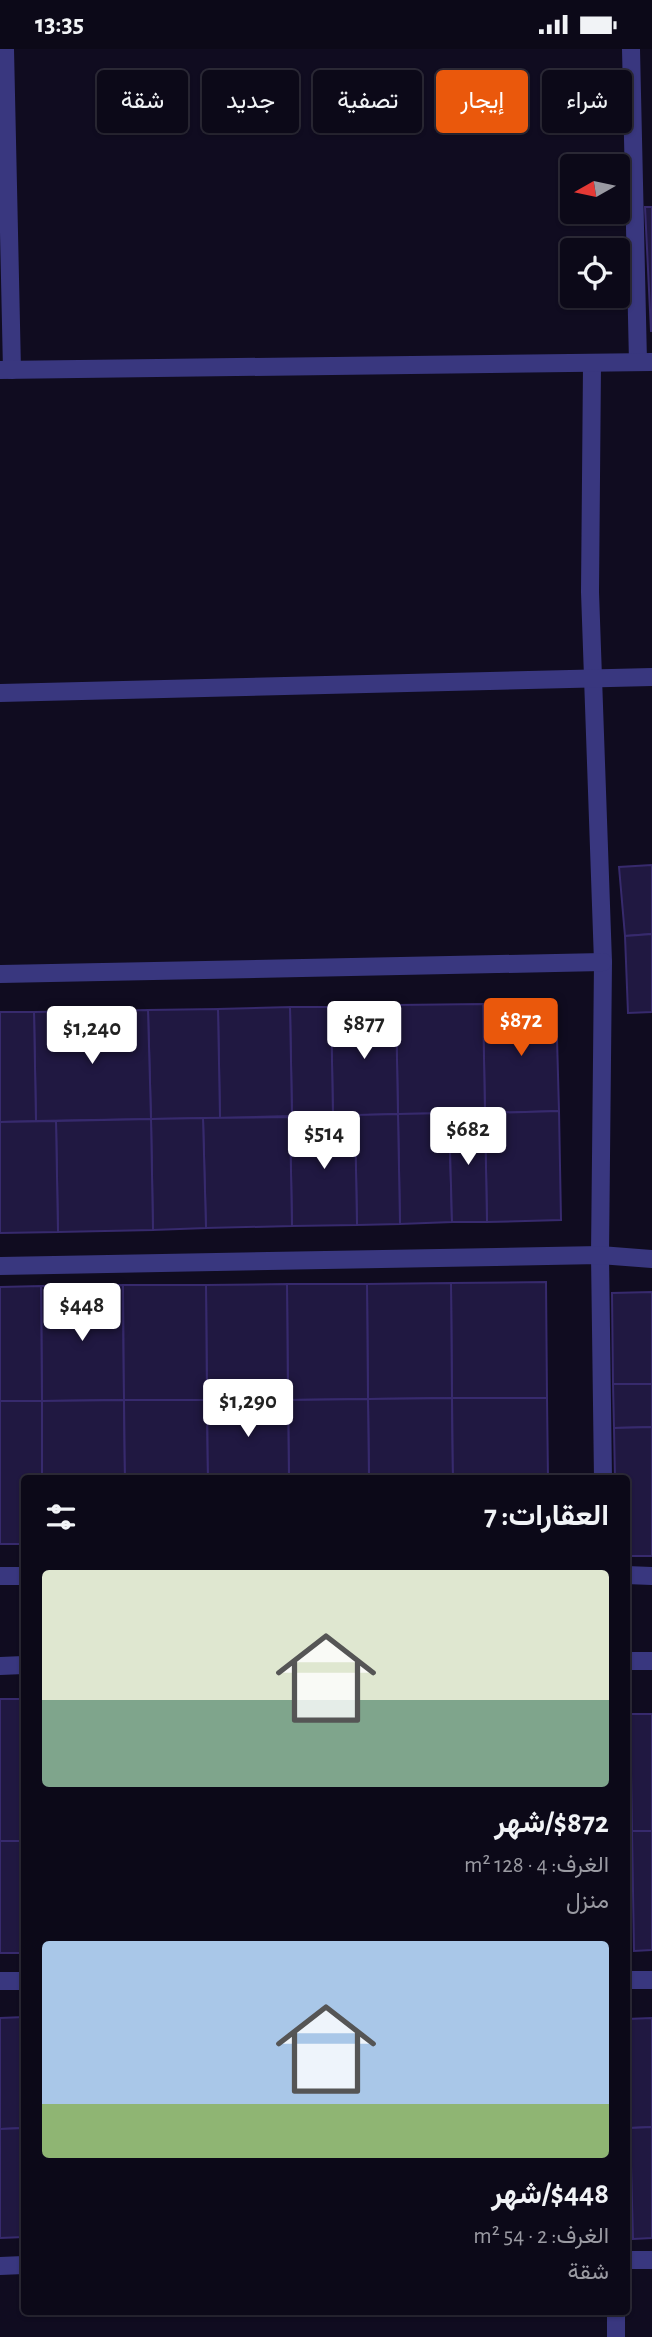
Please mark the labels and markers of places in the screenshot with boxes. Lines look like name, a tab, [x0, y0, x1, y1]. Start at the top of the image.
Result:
pin: $872	[480, 999, 562, 1058]
pin: $877	[323, 1002, 405, 1061]
pin: $1,240	[35, 1007, 149, 1066]
pin: $682	[427, 1107, 509, 1167]
pin: $514	[283, 1111, 365, 1171]
pin: $448	[41, 1283, 123, 1343]
pin: $1,290	[191, 1379, 305, 1439]

